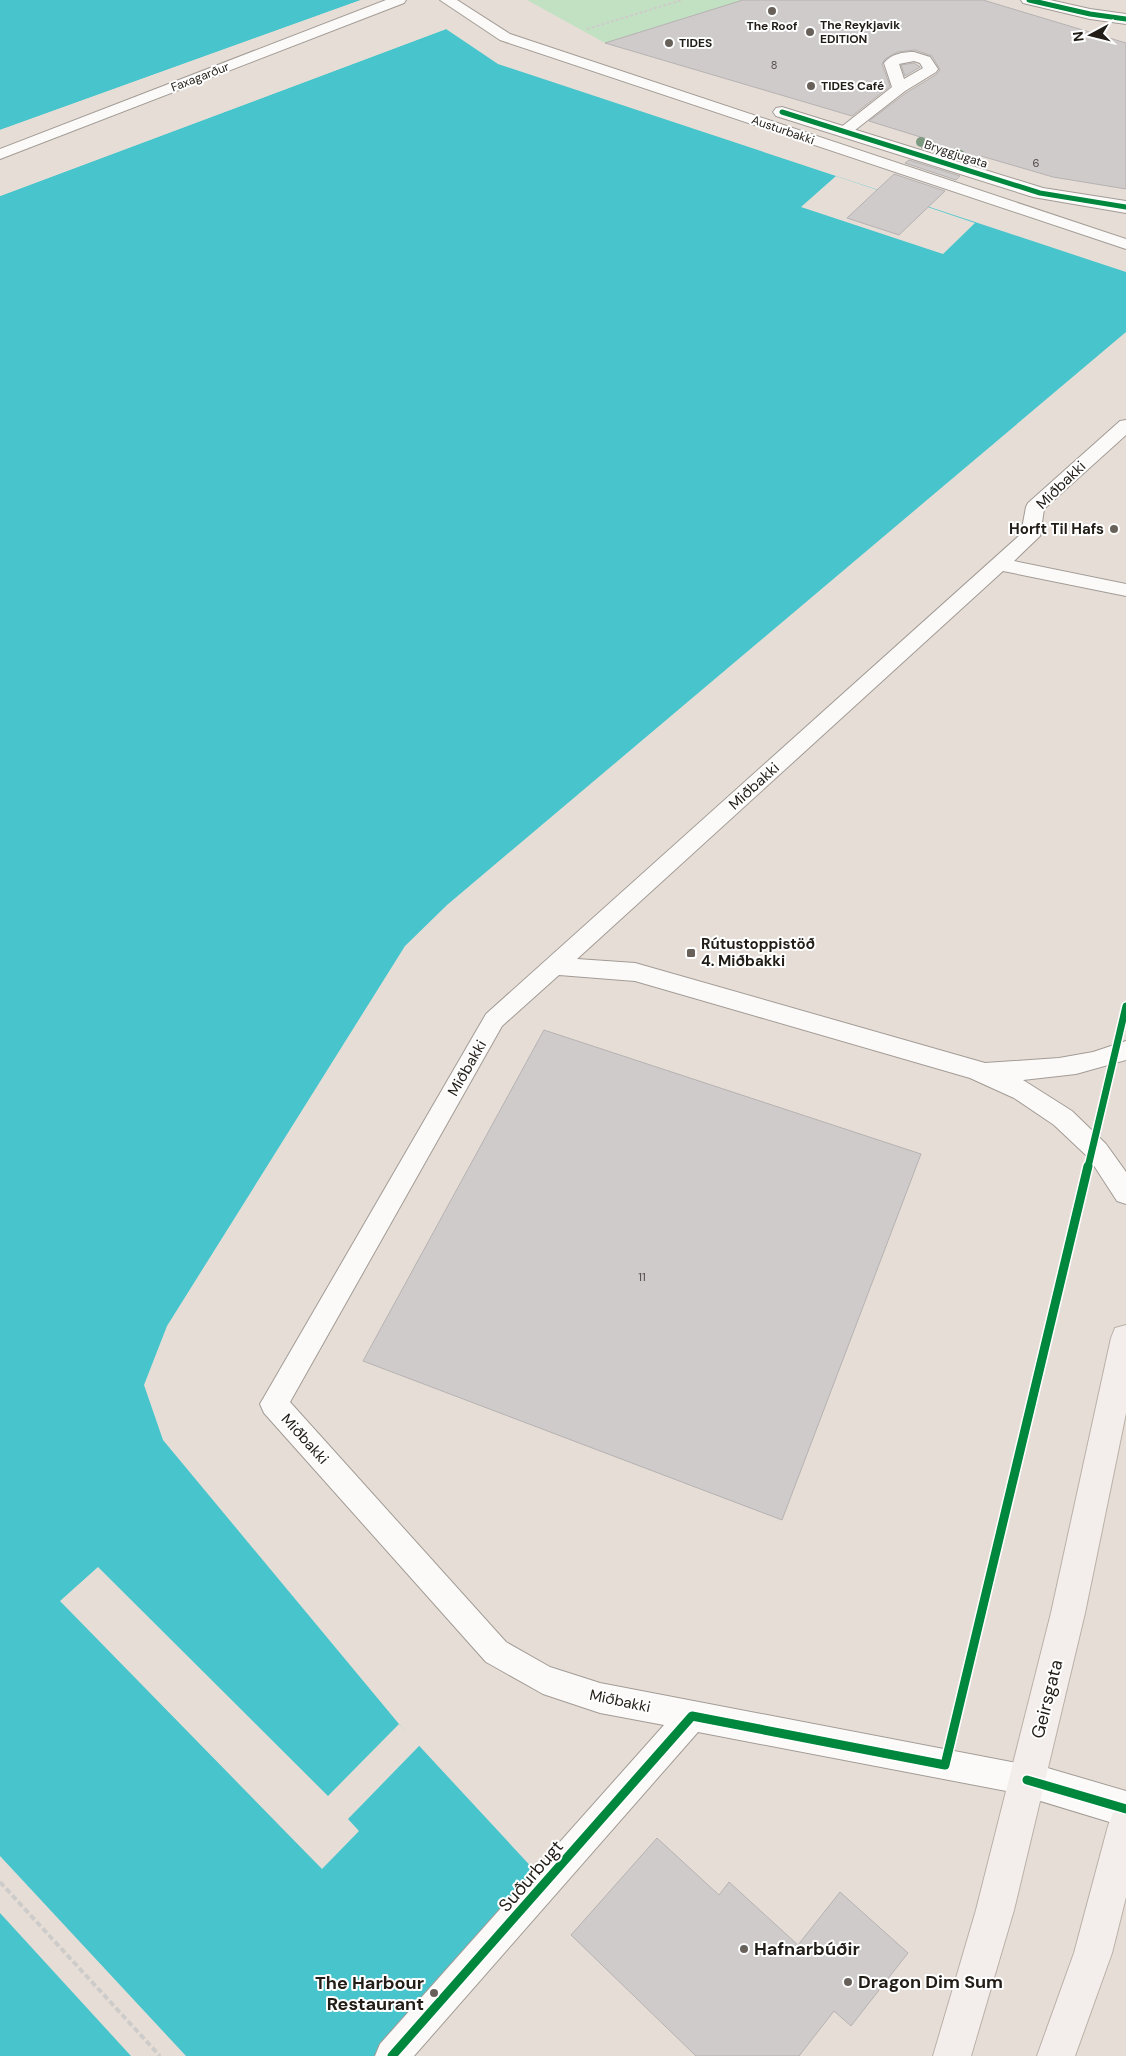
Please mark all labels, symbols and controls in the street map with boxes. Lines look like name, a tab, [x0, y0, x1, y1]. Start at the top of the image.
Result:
marker: The Roof	[766, 5, 778, 17]
north arrow	[1066, 10, 1116, 60]
place label: The Reykjavik EDITION	[820, 17, 900, 47]
place label: The Roof	[747, 18, 797, 34]
marker: The Reykjavik EDITION	[804, 26, 816, 38]
text: N	[1069, 30, 1088, 43]
place label: TIDES	[679, 35, 712, 51]
marker: TIDES	[663, 37, 675, 49]
street label: Faxagarður	[169, 58, 232, 95]
house number: 8	[771, 58, 777, 72]
place label: TIDES Café	[821, 78, 884, 94]
marker: TIDES Café	[805, 80, 817, 92]
street label: Austurbakki	[749, 112, 817, 148]
street label: Bryggjugata	[922, 136, 990, 172]
house number: 6	[1033, 156, 1040, 170]
street label: Miðbakki	[1032, 456, 1090, 514]
place label: Horft Til Hafs	[1009, 519, 1104, 539]
marker: Horft Til Hafs	[1108, 523, 1120, 535]
street label: Miðbakki	[724, 758, 784, 814]
place label: Rútustoppistöð 4. Miðbakki	[701, 934, 815, 971]
marker: Rútustoppistöð 4. Miðbakki	[685, 947, 697, 959]
street label: Miðbakki	[443, 1036, 491, 1100]
house number: 11	[638, 1269, 646, 1285]
street label: Miðbakki	[277, 1409, 333, 1469]
street label: Geirsgata	[1026, 1657, 1068, 1741]
street label: Miðbakki	[588, 1685, 652, 1717]
street label: Suðurbugt	[493, 1835, 569, 1917]
place label: Hafnarbúðir	[754, 1937, 860, 1961]
marker: Hafnarbúðir	[738, 1943, 750, 1955]
place label: Dragon Dim Sum	[858, 1970, 1003, 1994]
place label: The Harbour Restaurant	[315, 1971, 424, 2016]
marker: Dragon Dim Sum	[842, 1976, 854, 1988]
marker: The Harbour Restaurant	[428, 1987, 440, 1999]

